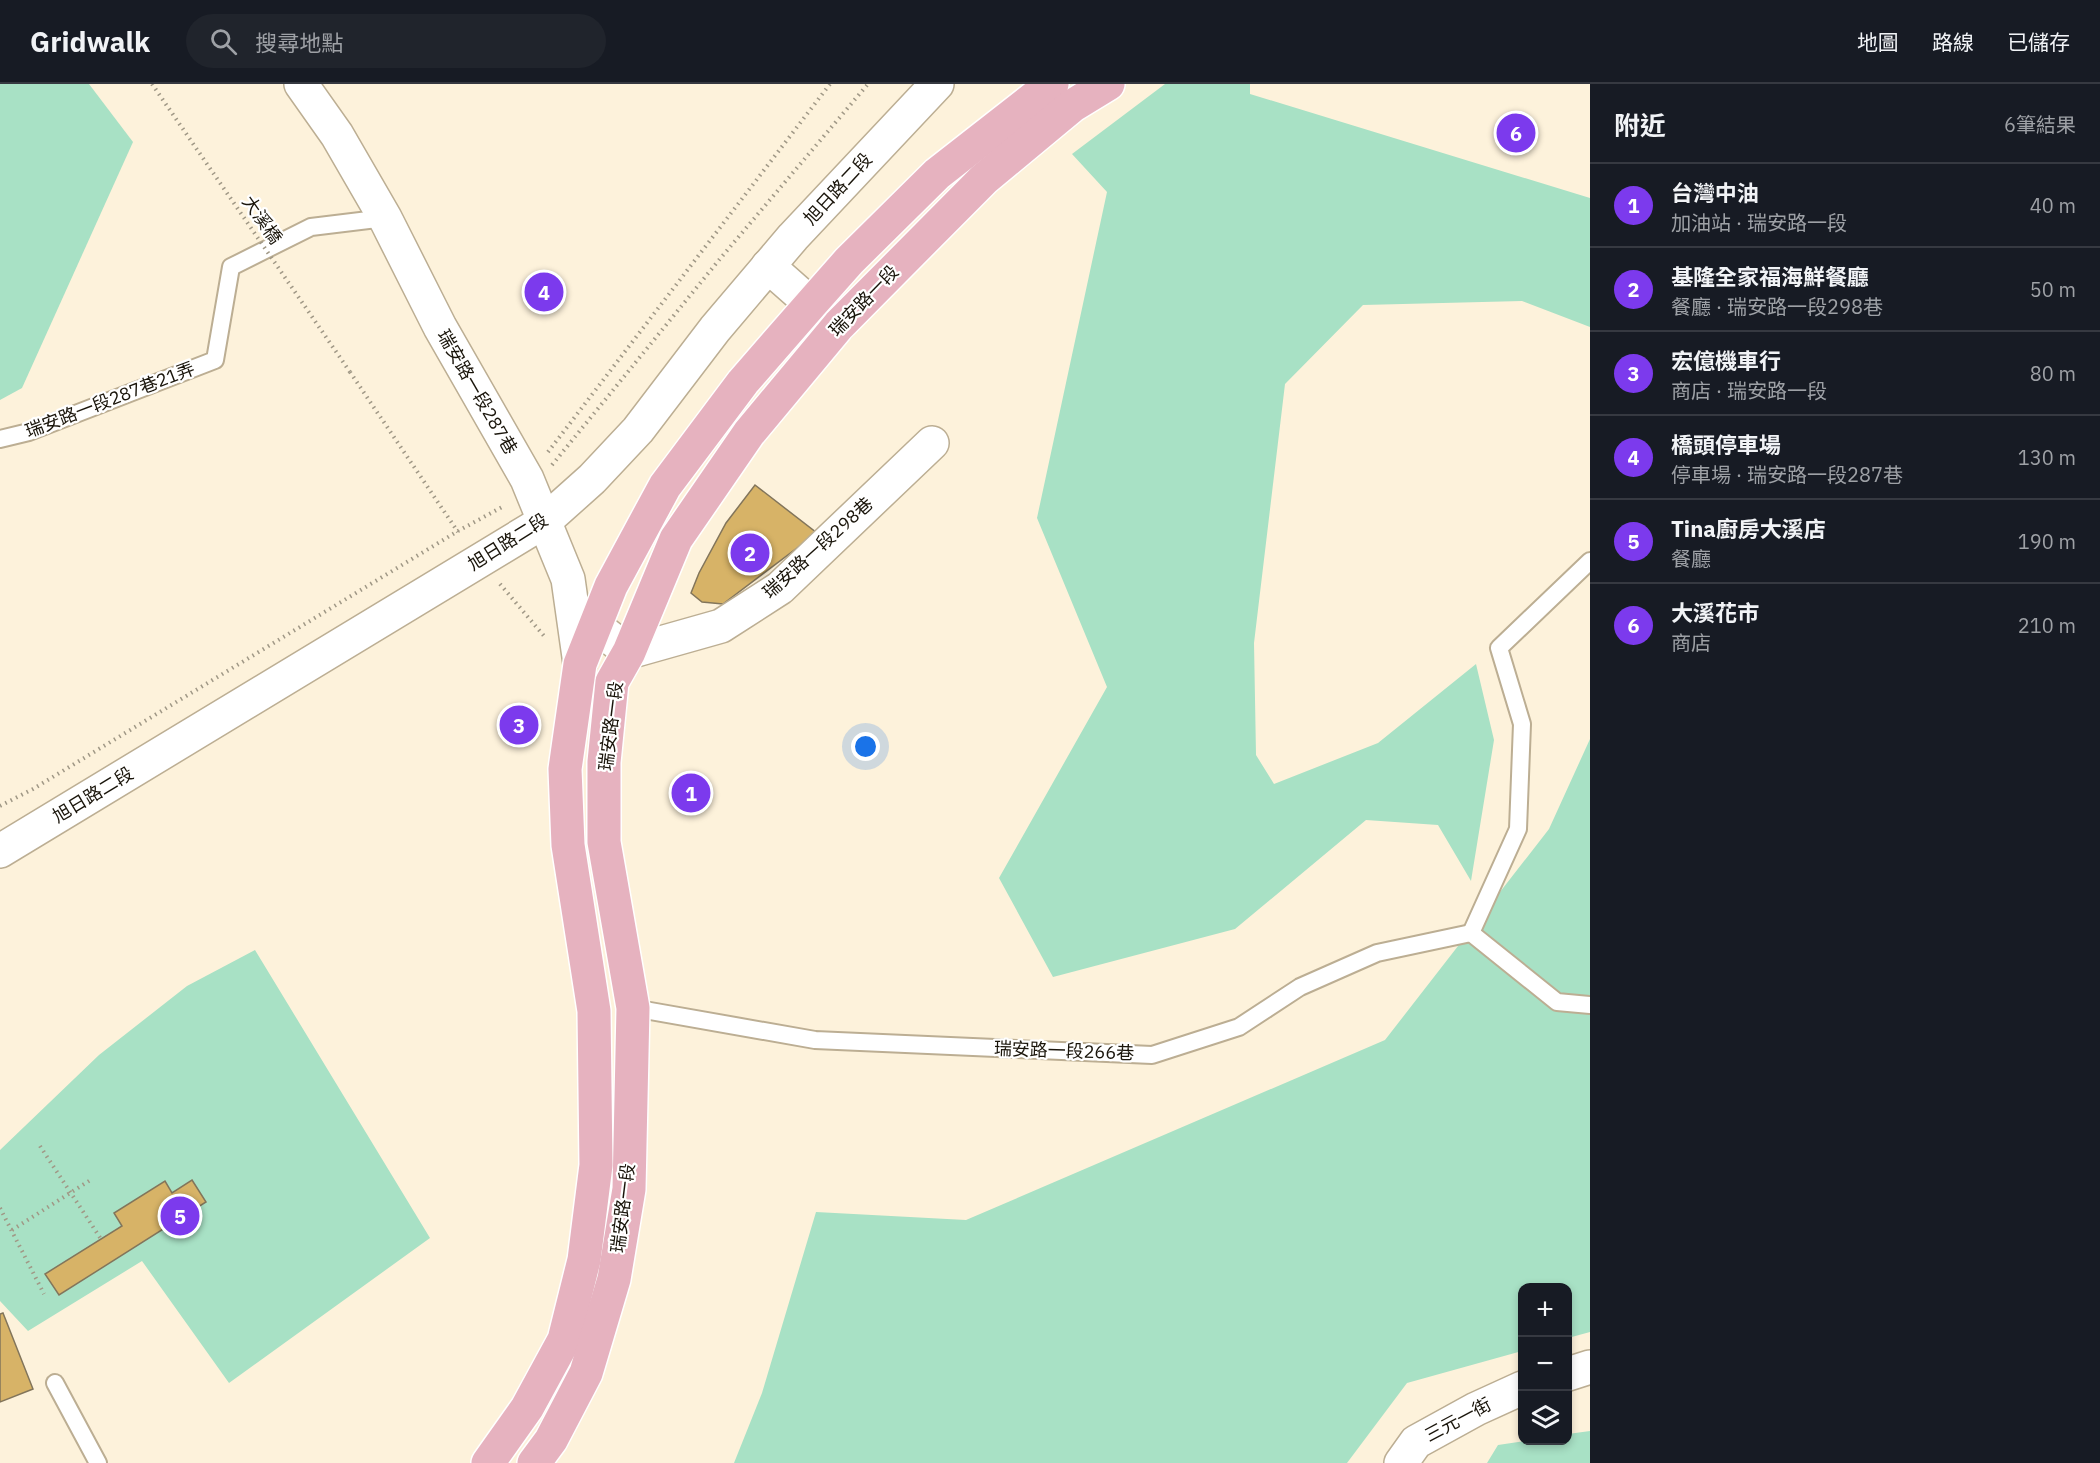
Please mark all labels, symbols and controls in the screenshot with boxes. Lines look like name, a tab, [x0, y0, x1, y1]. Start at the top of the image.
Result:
search box	[186, 14, 606, 68]
text: Gridwalk	[30, 23, 150, 60]
icon: search	[207, 25, 240, 58]
text: 搜尋地點	[255, 28, 343, 57]
text: 地圖	[1857, 28, 1899, 56]
text: 路線	[1932, 28, 1974, 56]
text: 已儲存	[2007, 28, 2070, 56]
text: 附近	[1614, 108, 1666, 142]
pin: 6	[1496, 110, 1536, 156]
text: 6筆結果	[2004, 111, 2076, 138]
street label: 旭日路二段	[799, 148, 877, 229]
text: 台灣中油	[1671, 178, 1759, 207]
street label: 大溪橋	[238, 191, 287, 248]
text: 1	[1628, 192, 1640, 219]
text: 40 m	[2030, 192, 2076, 219]
text: 加油站 · 瑞安路一段	[1671, 209, 1847, 236]
street label: 瑞安路一段	[824, 260, 903, 341]
text: 基隆全家福海鮮餐廳	[1671, 262, 1869, 291]
pin: 4	[524, 270, 564, 314]
text: 2	[1628, 276, 1640, 303]
text: 50 m	[2030, 276, 2076, 303]
text: 餐廳 · 瑞安路一段298巷	[1671, 293, 1883, 320]
street label: 瑞安路一段287巷	[432, 325, 522, 458]
text: 宏億機車行	[1671, 346, 1781, 375]
street label: 瑞安路一段287巷21弄	[22, 357, 198, 443]
text: 3	[1628, 360, 1640, 387]
text: 80 m	[2030, 360, 2076, 387]
text: 商店 · 瑞安路一段	[1671, 377, 1827, 404]
text: 橋頭停車場	[1671, 430, 1781, 459]
text: 4	[1628, 444, 1640, 471]
text: 130 m	[2018, 444, 2076, 471]
text: 停車場 · 瑞安路一段287巷	[1671, 461, 1903, 488]
street label: 瑞安路一段298巷	[758, 492, 878, 603]
street label: 旭日路二段	[463, 508, 552, 575]
text: Tina廚房大溪店	[1671, 514, 1826, 543]
text: 5	[1628, 528, 1640, 555]
text: 190 m	[2018, 528, 2076, 555]
pin: 2	[730, 530, 770, 576]
text: 餐廳	[1671, 545, 1711, 572]
text: 大溪花市	[1671, 598, 1759, 627]
text: 6	[1628, 612, 1640, 639]
text: 210 m	[2018, 612, 2076, 639]
text: 商店	[1671, 629, 1711, 656]
street label: 瑞安路一段	[594, 680, 627, 772]
pin: 3	[500, 702, 538, 748]
your location	[851, 732, 880, 761]
street label: 旭日路二段	[48, 762, 137, 828]
pin: 1	[672, 770, 710, 816]
street label: 瑞安路一段266巷	[993, 1037, 1135, 1064]
street label: 瑞安路一段	[606, 1162, 639, 1254]
pin: 5	[160, 1194, 200, 1238]
map controls	[1518, 1283, 1572, 1445]
button: +	[1518, 1283, 1572, 1337]
button: −	[1518, 1337, 1572, 1391]
button: layers	[1518, 1391, 1572, 1445]
street label: 三元一街	[1421, 1393, 1495, 1447]

